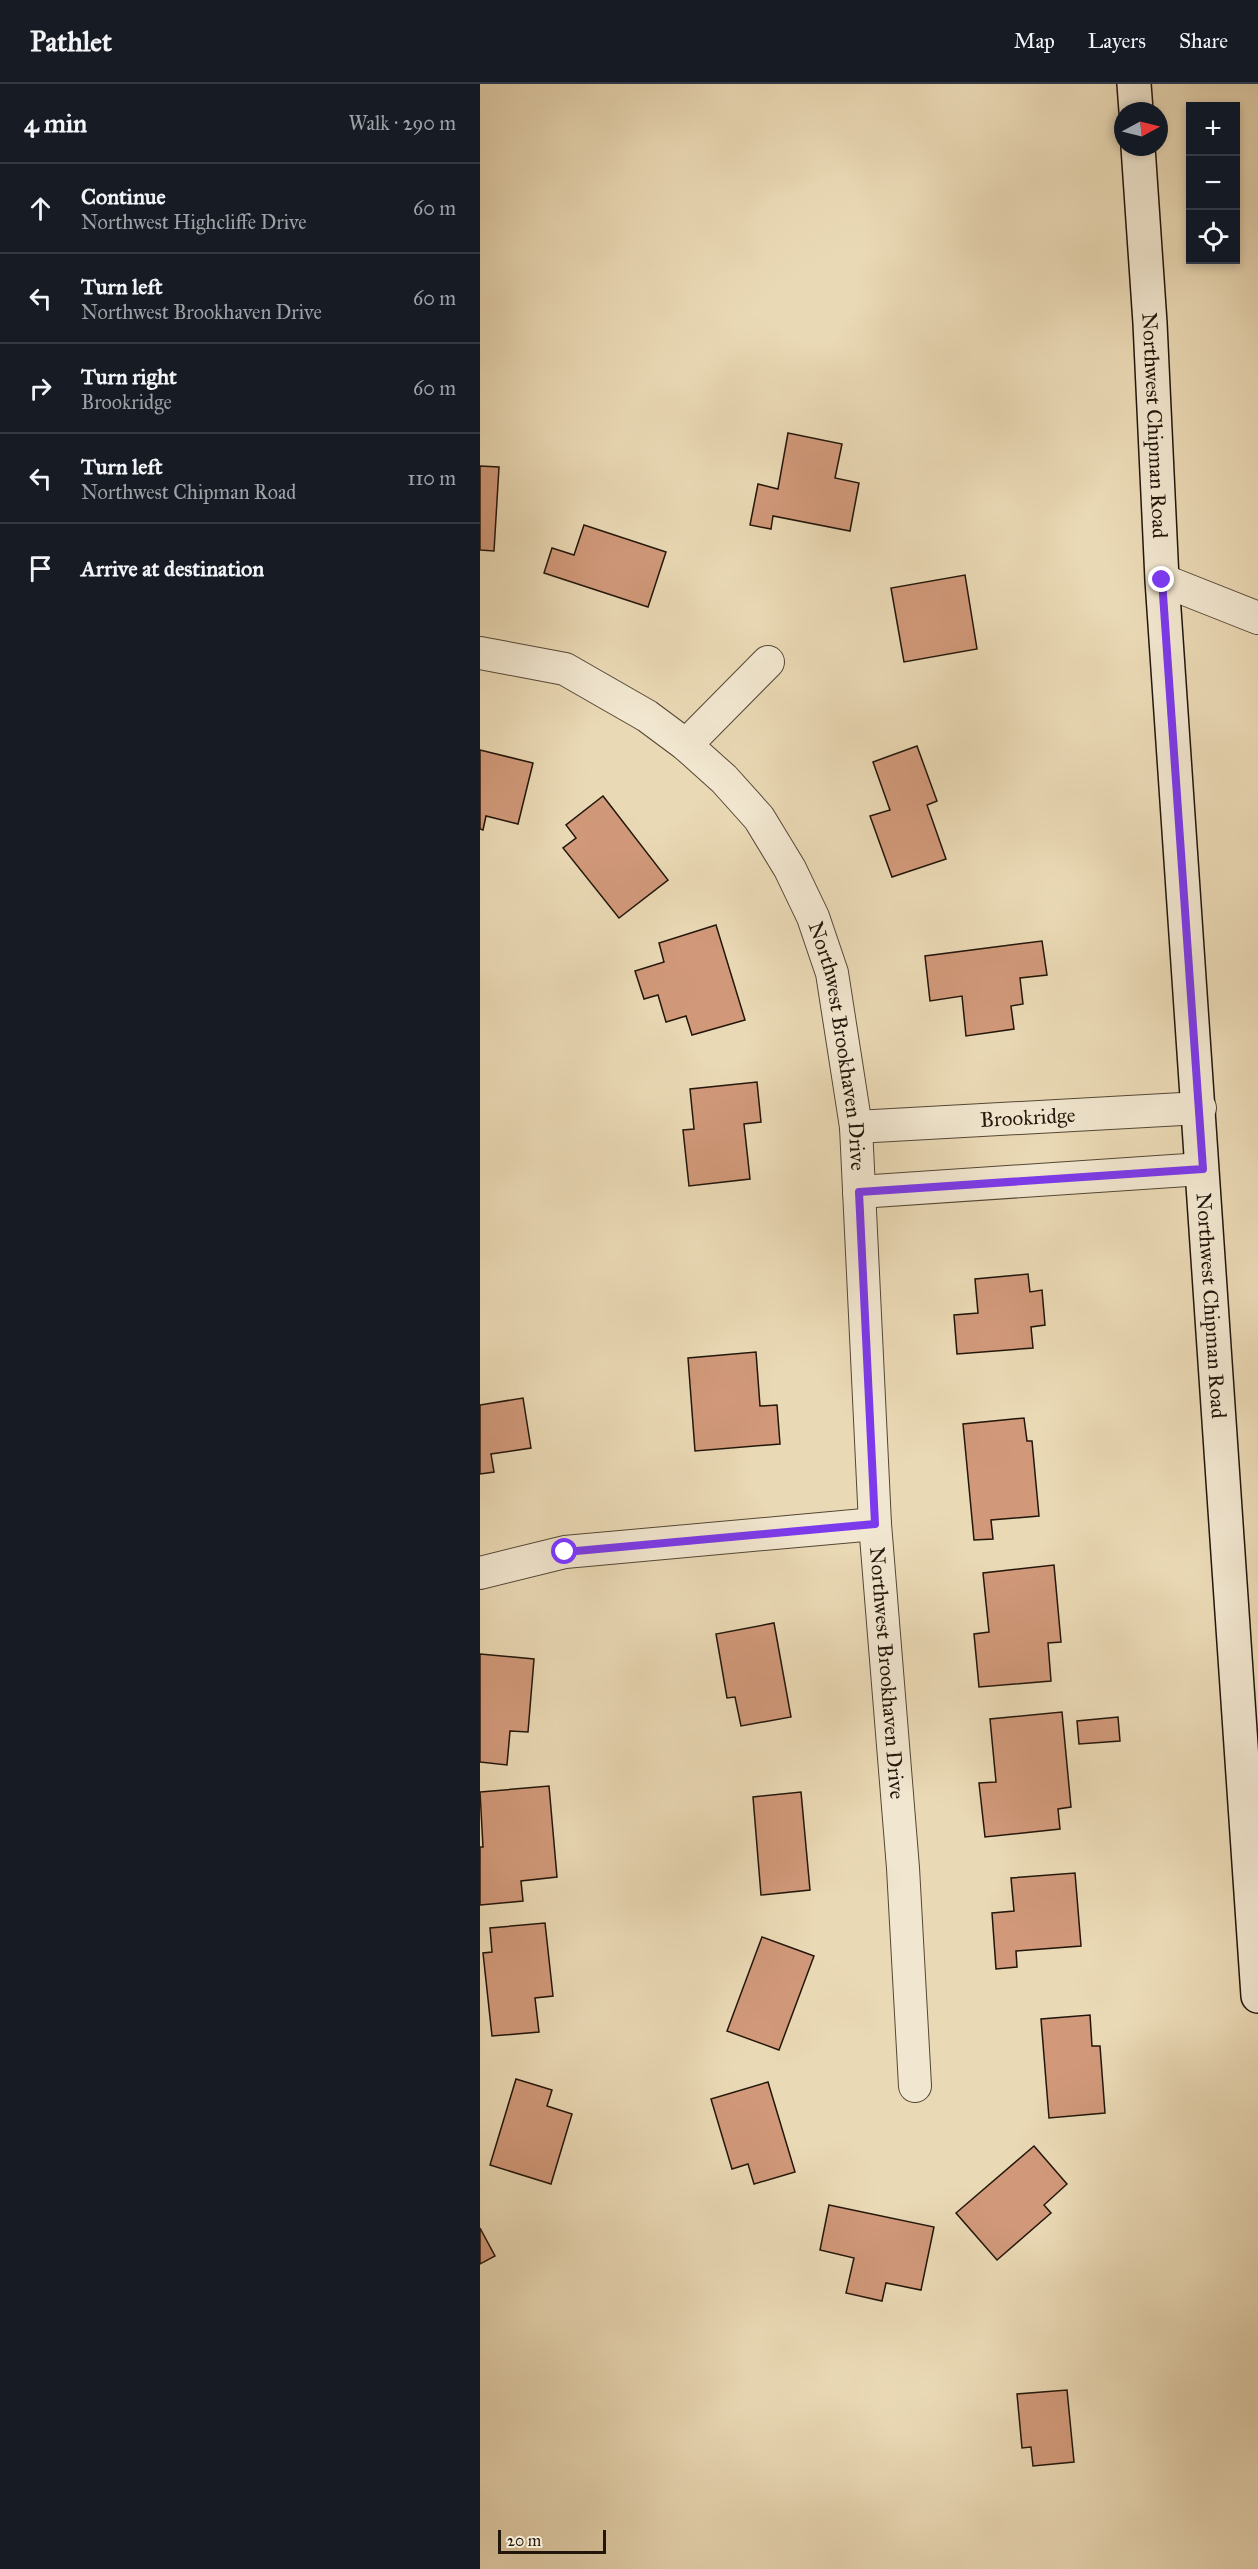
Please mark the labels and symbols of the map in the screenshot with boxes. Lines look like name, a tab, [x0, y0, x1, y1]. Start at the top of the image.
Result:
north arrow	[1114, 102, 1168, 156]
street label: Northwest Chipman Road	[1136, 312, 1173, 540]
route end	[1148, 566, 1174, 592]
street label: Northwest Brookhaven Drive	[802, 918, 871, 1171]
street label: Brookridge	[979, 1102, 1076, 1133]
street label: Northwest Chipman Road	[1191, 1192, 1232, 1420]
route start	[551, 1538, 577, 1564]
street label: Northwest Brookhaven Drive	[864, 1546, 910, 1801]
scale bar	[498, 2527, 606, 2554]

